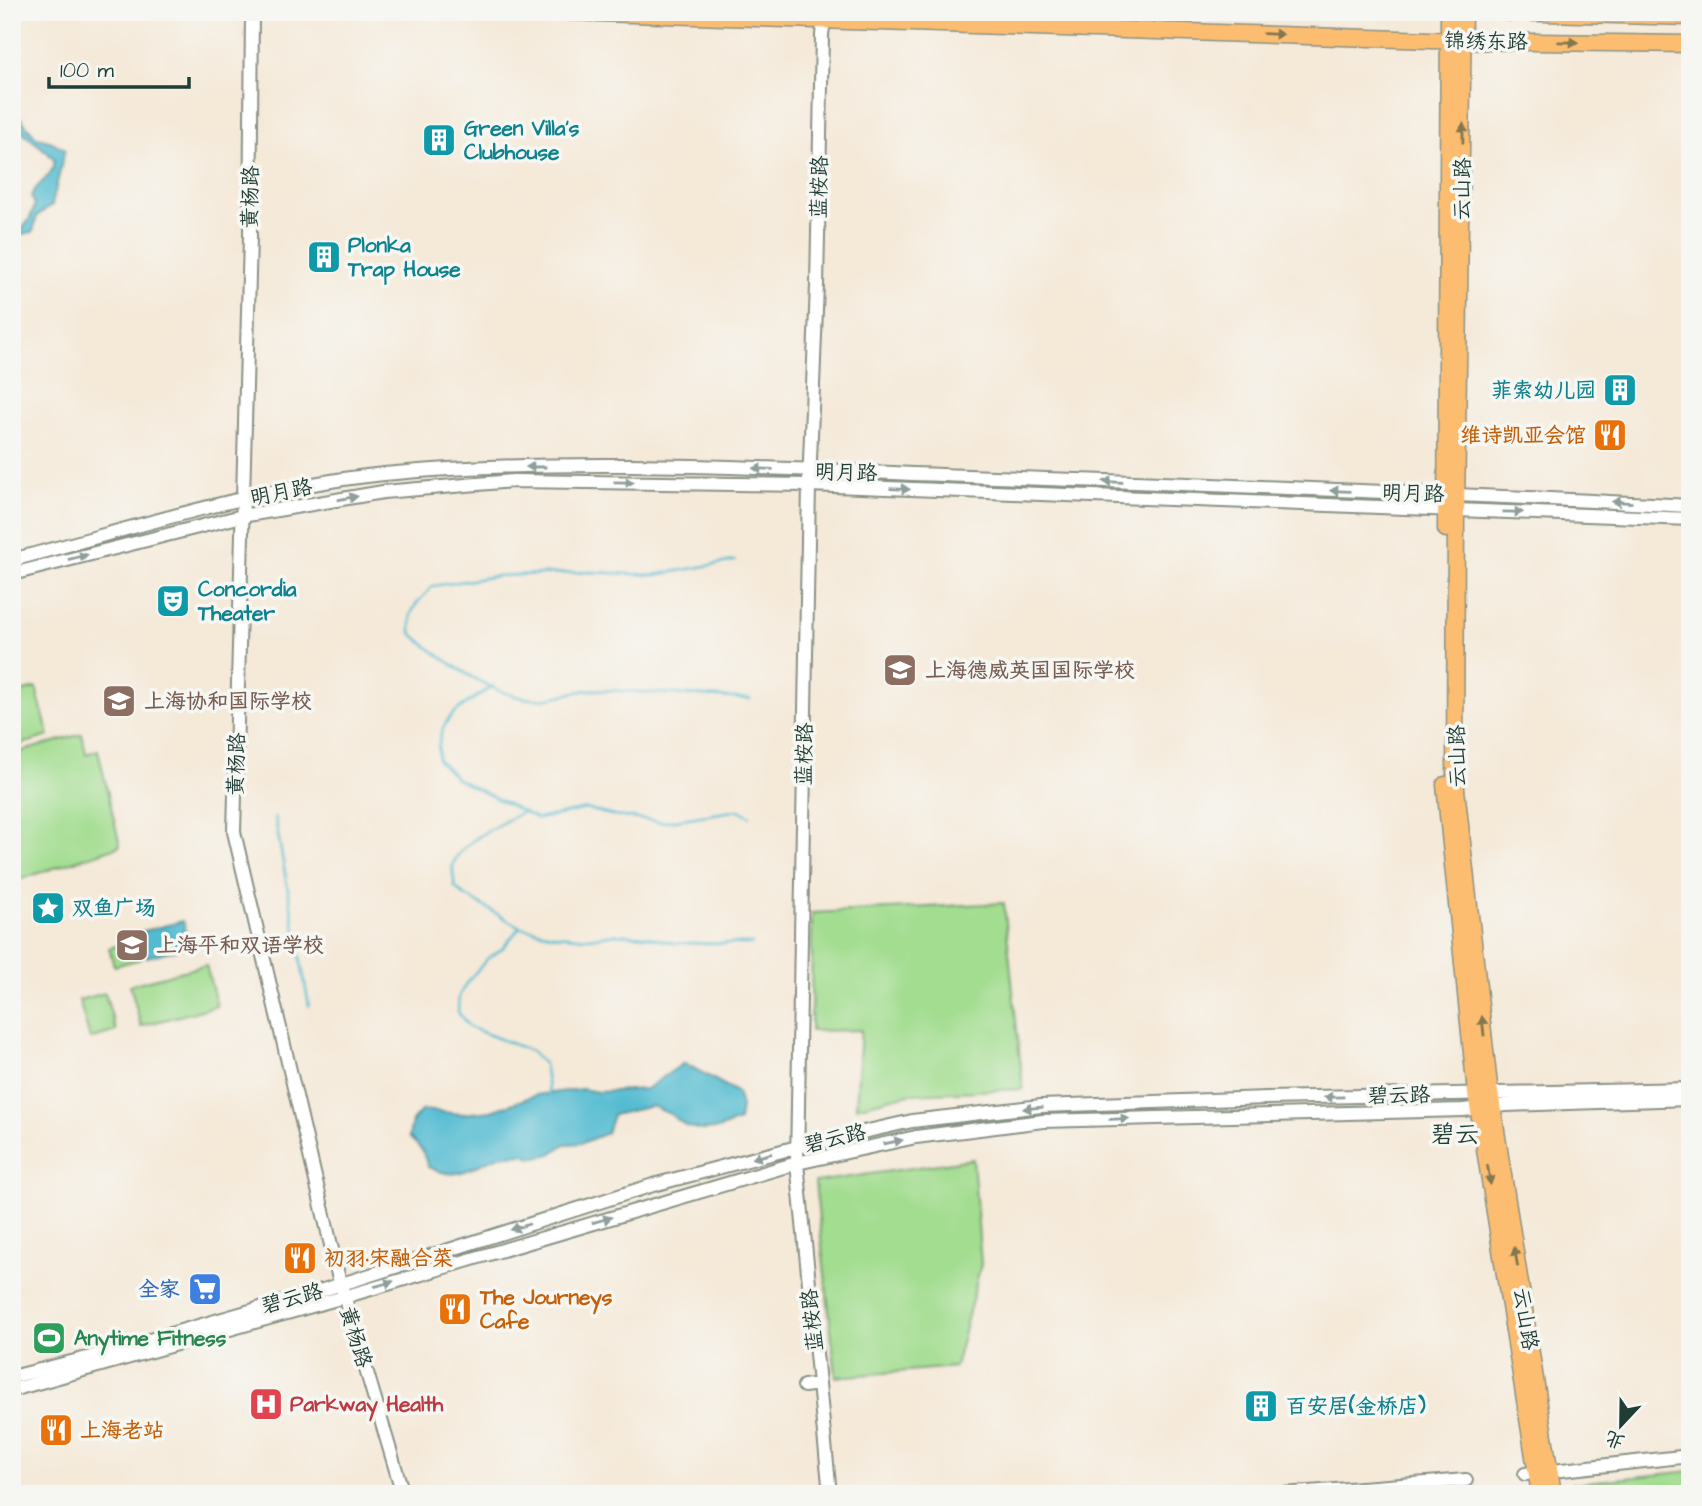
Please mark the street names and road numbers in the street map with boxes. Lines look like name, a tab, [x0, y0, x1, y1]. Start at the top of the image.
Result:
street label: 锦绣东路	[1444, 26, 1528, 57]
street label: 蓝桉路	[804, 155, 835, 219]
street label: 云山路	[1447, 157, 1478, 221]
street label: 黄杨路	[235, 165, 266, 229]
street label: 明月路	[814, 457, 878, 488]
street label: 明月路	[247, 472, 315, 513]
street label: 明月路	[1381, 478, 1445, 509]
street label: 蓝桉路	[789, 722, 820, 786]
street label: 云山路	[1442, 724, 1473, 788]
street label: 黄杨路	[221, 732, 252, 796]
street label: 碧云路	[1367, 1080, 1431, 1111]
street label: 碧云路	[801, 1117, 869, 1160]
street label: 碧云路	[258, 1276, 326, 1321]
street label: 云山路	[1506, 1286, 1545, 1352]
street label: 蓝桉路	[795, 1287, 830, 1353]
street label: 黄杨路	[332, 1303, 379, 1372]

